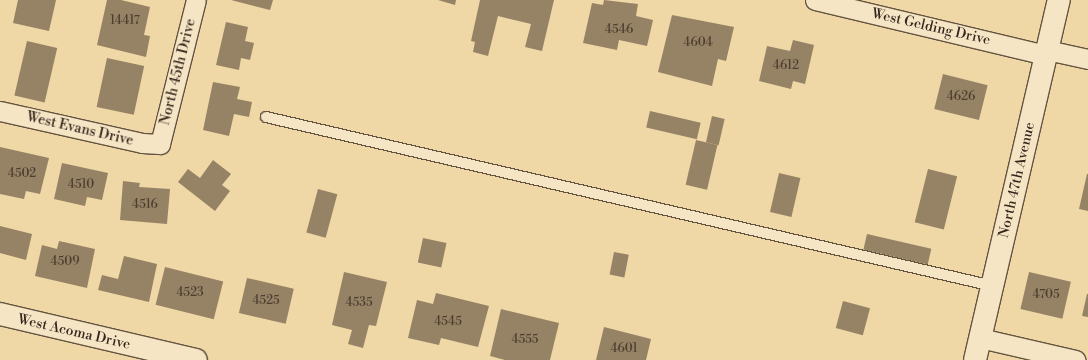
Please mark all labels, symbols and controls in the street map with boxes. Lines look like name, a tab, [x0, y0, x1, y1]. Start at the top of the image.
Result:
street label: West Gelding Drive	[870, 5, 992, 49]
house number: 14417	[110, 14, 140, 28]
street label: North 45th Drive	[157, 17, 199, 127]
house number: 4546	[605, 23, 633, 37]
house number: 4604	[683, 36, 713, 50]
house number: 4612	[773, 59, 799, 73]
house number: 4626	[947, 90, 975, 104]
street label: West Evans Drive	[25, 109, 135, 149]
street label: North 47th Avenue	[996, 121, 1038, 239]
house number: 4502	[8, 167, 36, 181]
house number: 4510	[68, 178, 94, 192]
house number: 4516	[132, 198, 158, 212]
house number: 4509	[51, 255, 79, 269]
house number: 4523	[176, 286, 204, 300]
house number: 4705	[1033, 288, 1059, 302]
house number: 4525	[252, 294, 280, 308]
house number: 4535	[346, 296, 372, 310]
street label: West Acoma Drive	[16, 311, 132, 353]
house number: 4545	[434, 315, 462, 329]
house number: 4555	[512, 333, 538, 347]
house number: 4601	[610, 342, 638, 356]

